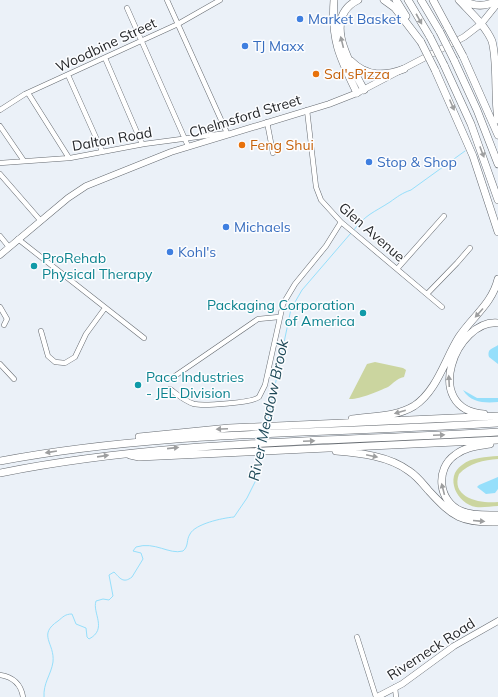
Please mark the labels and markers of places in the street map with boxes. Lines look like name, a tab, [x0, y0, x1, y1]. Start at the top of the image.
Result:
place label: Market Basket	[308, 10, 401, 28]
marker: Market Basket	[295, 14, 305, 24]
place label: TJ Maxx	[253, 37, 305, 55]
marker: TJ Maxx	[240, 41, 250, 51]
place label: Sal'sPizza	[324, 65, 390, 83]
marker: Sal'sPizza	[311, 69, 321, 79]
place label: Feng Shui	[250, 136, 314, 154]
marker: Feng Shui	[237, 140, 247, 150]
place label: Stop & Shop	[377, 153, 457, 171]
marker: Stop & Shop	[364, 157, 374, 167]
place label: Michaels	[234, 218, 291, 236]
marker: Michaels	[221, 222, 231, 232]
place label: Kohl's	[178, 243, 216, 261]
marker: Kohl's	[165, 247, 175, 257]
place label: ProRehab Physical Therapy	[42, 249, 153, 283]
marker: ProRehab Physical Therapy	[29, 261, 39, 271]
place label: Packaging Corporation of America	[207, 296, 355, 330]
marker: Packaging Corporation of America	[358, 308, 368, 318]
place label: Pace Industries - JEL Division	[146, 368, 244, 402]
marker: Pace Industries - JEL Division	[133, 380, 143, 390]

